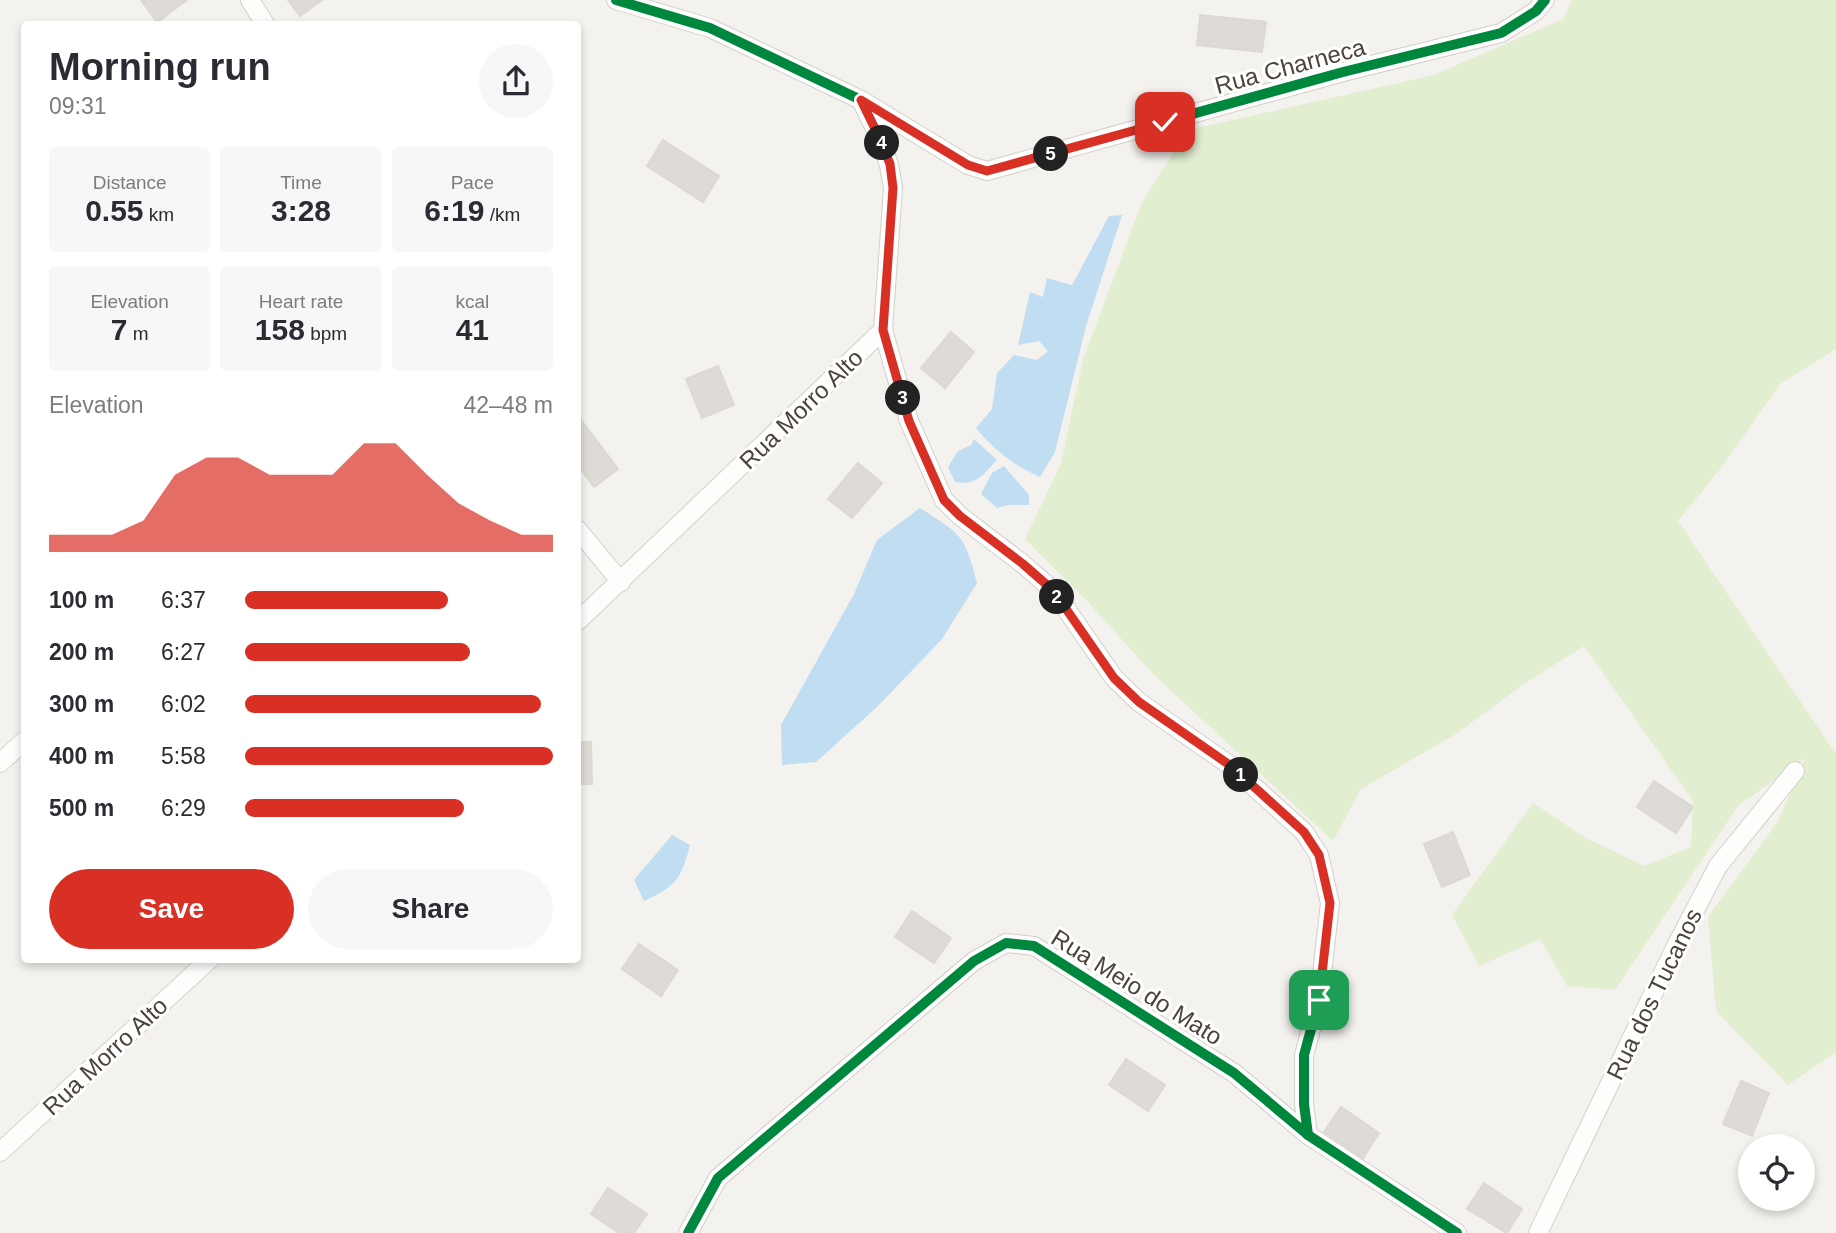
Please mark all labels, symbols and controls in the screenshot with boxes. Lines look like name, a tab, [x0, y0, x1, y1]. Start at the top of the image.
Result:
street label: Rua Charneca	[1212, 33, 1369, 99]
button: share	[479, 44, 553, 118]
text: Morning run	[49, 46, 271, 88]
pin	[1135, 92, 1195, 152]
text: 09:31	[49, 93, 107, 119]
icon: check	[1146, 103, 1184, 141]
pin: 4	[864, 125, 900, 160]
text: 4	[876, 132, 887, 153]
pin: 5	[1034, 136, 1068, 172]
text: 5	[1045, 143, 1056, 164]
text: Distance	[93, 172, 167, 193]
text: Time	[280, 172, 322, 193]
text: Pace	[451, 172, 494, 193]
text: 0.55	[85, 194, 144, 227]
text: 3:28	[271, 194, 331, 227]
text: 6:19	[424, 194, 484, 227]
text: km	[144, 204, 174, 225]
text: /km	[484, 204, 520, 225]
text: Elevation	[91, 291, 169, 312]
text: Heart rate	[259, 291, 343, 312]
text: kcal	[455, 291, 489, 312]
text: 7	[111, 313, 127, 346]
text: 158	[255, 313, 305, 346]
text: 41	[456, 313, 489, 346]
text: m	[127, 323, 149, 344]
text: bpm	[305, 323, 347, 344]
street label: Rua Morro Alto	[734, 344, 868, 474]
pin: 3	[886, 380, 920, 416]
text: 3	[897, 387, 908, 408]
text: Elevation	[49, 392, 144, 418]
text: 42–48 m	[463, 392, 553, 418]
pin: 2	[1040, 580, 1074, 614]
text: 2	[1051, 586, 1062, 607]
text: 100 m	[49, 587, 114, 613]
text: 6:37	[161, 587, 206, 613]
text: 200 m	[49, 639, 114, 665]
text: 6:27	[161, 639, 206, 665]
text: 300 m	[49, 691, 114, 717]
text: 6:02	[161, 691, 206, 717]
text: 400 m	[49, 743, 114, 769]
text: 5:58	[161, 743, 206, 769]
pin: 1	[1224, 758, 1258, 792]
text: 1	[1235, 764, 1246, 785]
text: 500 m	[49, 795, 114, 821]
text: 6:29	[161, 795, 206, 821]
button: Save	[49, 869, 294, 949]
button: Share	[308, 869, 553, 949]
street label: Rua dos Tucanos	[1601, 904, 1707, 1084]
street label: Rua Meio do Mato	[1047, 924, 1227, 1050]
pin	[1289, 970, 1349, 1030]
icon: arrive	[1300, 981, 1338, 1019]
street label: Rua Morro Alto	[37, 992, 173, 1120]
map controls	[1738, 1134, 1815, 1211]
button: locate	[1738, 1134, 1815, 1211]

